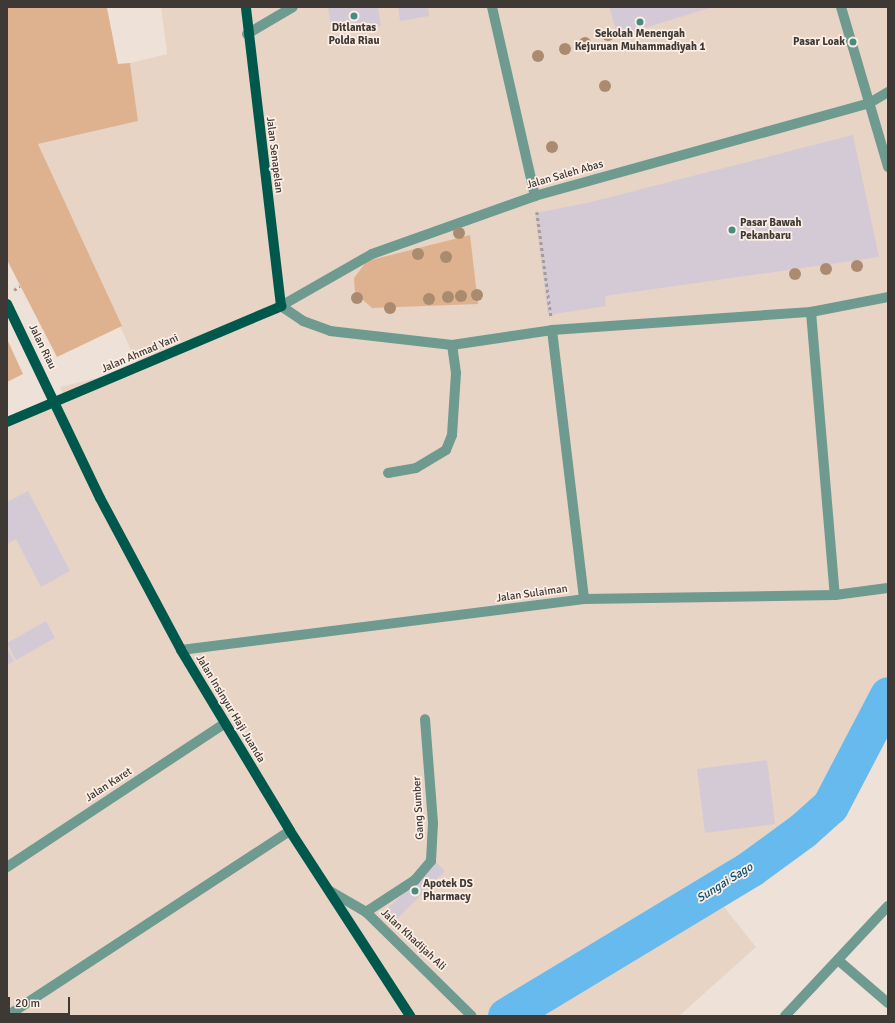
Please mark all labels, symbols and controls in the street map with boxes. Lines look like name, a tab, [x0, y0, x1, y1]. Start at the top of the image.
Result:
marker: Ditlantas Polda Riau	[349, 11, 359, 21]
marker: Sekolah Menengah Kejuruan Muhammadiyah 1	[635, 17, 645, 27]
place label: Ditlantas Polda Riau	[328, 22, 380, 48]
place label: Sekolah Menengah Kejuruan Muhammadiyah 1	[575, 28, 705, 54]
place label: Pasar Loak	[793, 35, 845, 49]
marker: Pasar Loak	[848, 37, 858, 47]
street label: Jalan Senapelan	[263, 116, 285, 194]
street label: Jalan Saleh Abas	[525, 158, 605, 192]
place label: Pasar Bawah Pekanbaru	[740, 217, 801, 243]
marker: Pasar Bawah Pekanbaru	[727, 225, 737, 235]
street label: Jalan Riau	[25, 322, 59, 372]
street label: Jalan Ahmad Yani	[100, 332, 180, 376]
street label: Jalan Sulaiman	[496, 582, 568, 606]
street label: Jalan Insinyur Haji Juanda	[193, 653, 267, 765]
street label: Jalan Karet	[83, 765, 135, 805]
street label: Gang Sumber	[411, 776, 427, 840]
water label: Sungai Sago	[694, 860, 756, 906]
place label: Apotek DS Pharmacy	[423, 878, 473, 904]
marker: Apotek DS Pharmacy	[410, 886, 420, 896]
street label: Jalan Khadijah Ali	[378, 906, 448, 974]
scale bar	[10, 989, 72, 1015]
text: 20 m	[15, 996, 40, 1011]

